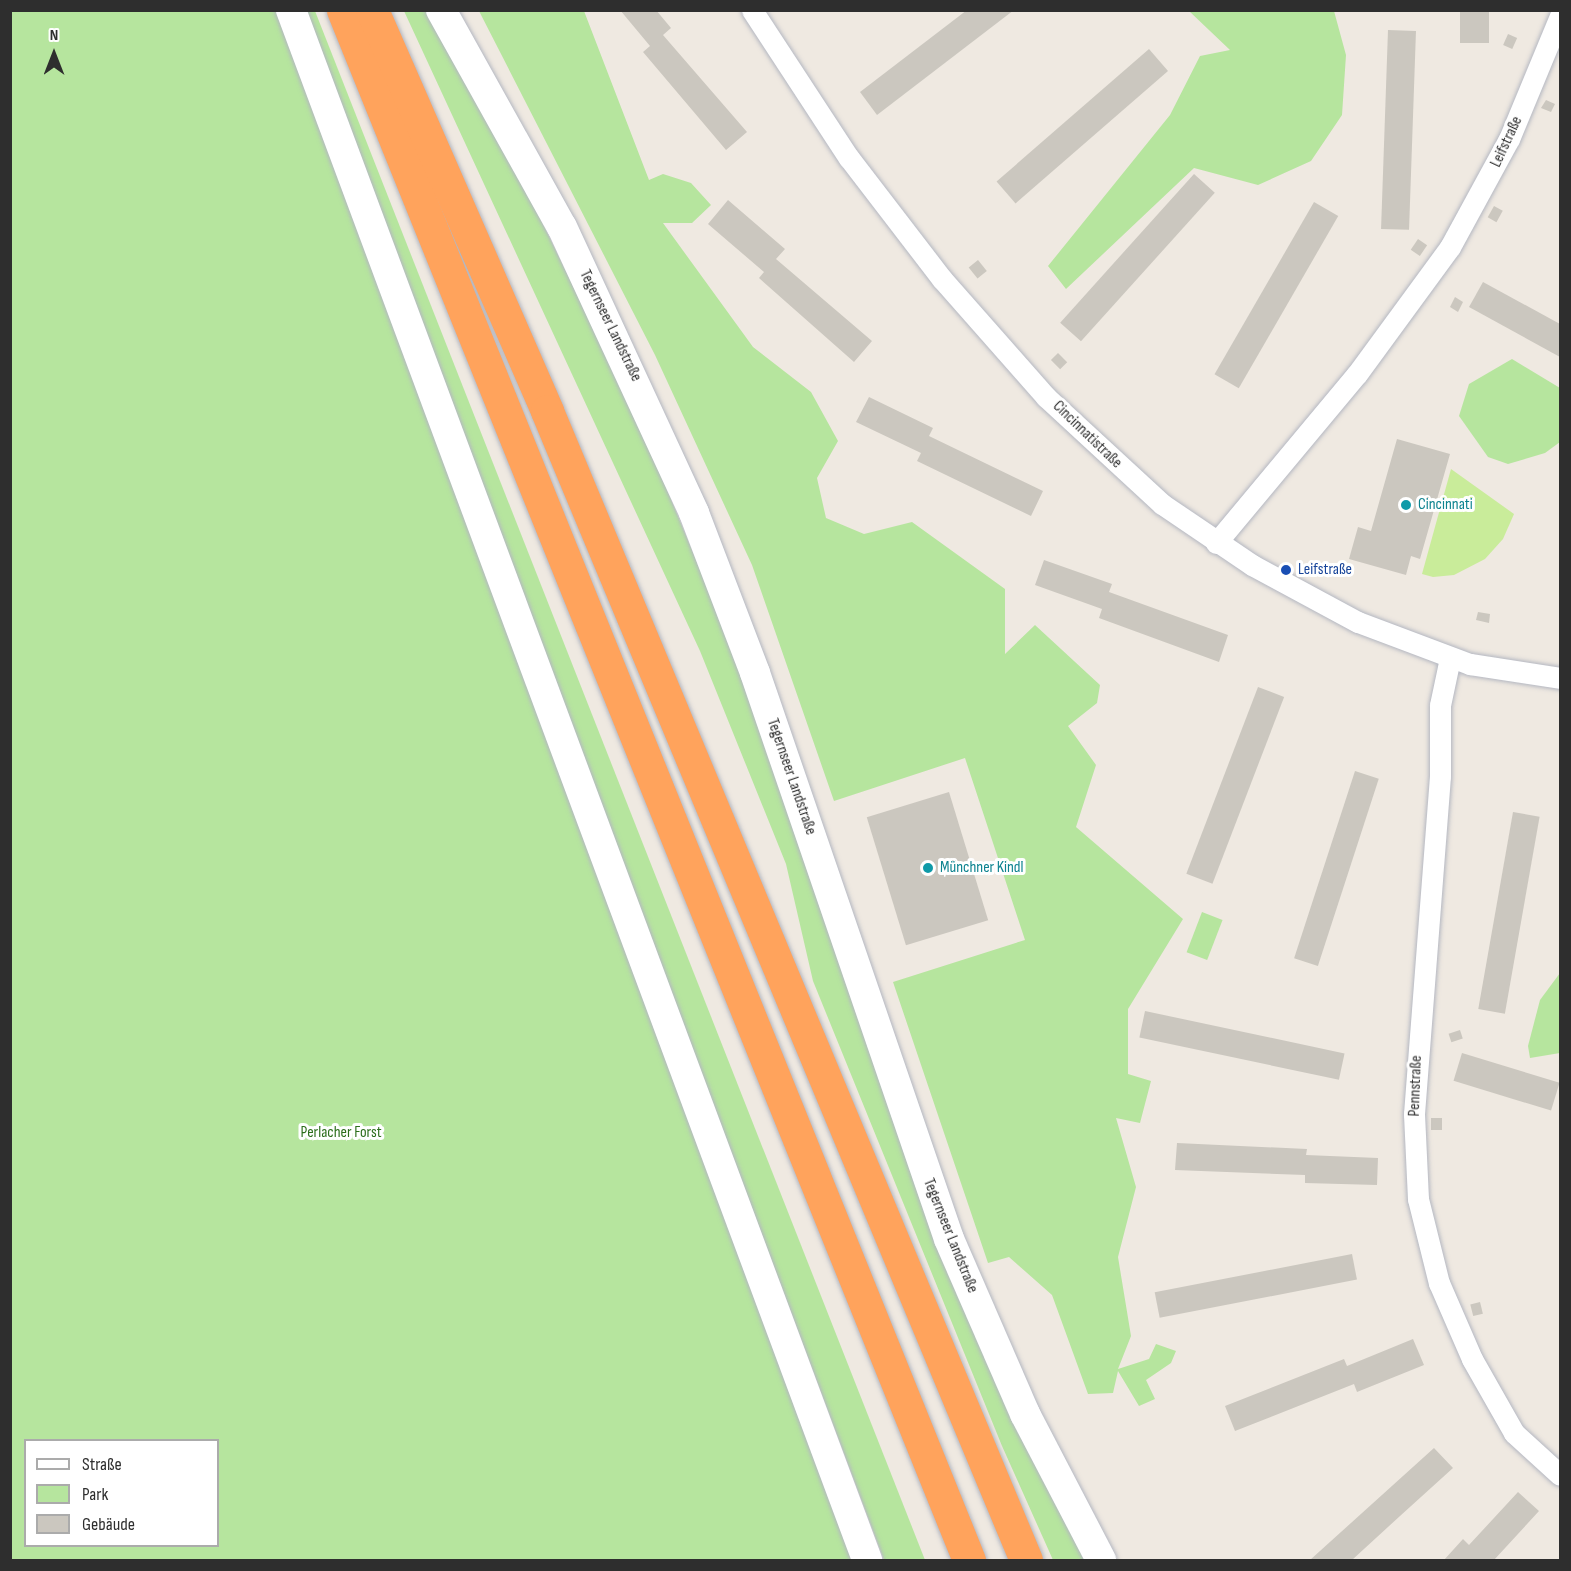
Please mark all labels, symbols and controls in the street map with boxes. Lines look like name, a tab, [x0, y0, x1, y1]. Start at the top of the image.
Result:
north arrow	[24, 24, 84, 84]
text: N	[50, 26, 58, 45]
street label: Leifstraße	[1487, 113, 1527, 171]
street label: Tegernseer Landstraße	[575, 267, 645, 385]
street label: Cincinnatistraße	[1048, 397, 1126, 473]
place label: Cincinnati	[1418, 495, 1473, 515]
marker: Cincinnati	[1399, 498, 1413, 512]
place label: Leifstraße	[1298, 560, 1352, 580]
marker: Leifstraße	[1279, 563, 1293, 577]
street label: Tegernseer Landstraße	[762, 716, 820, 838]
place label: Münchner Kindl	[940, 858, 1023, 878]
marker: Münchner Kindl	[921, 861, 935, 875]
street label: Pennstraße	[1405, 1055, 1427, 1117]
park label: Perlacher Forst	[300, 1123, 382, 1143]
street label: Tegernseer Landstraße	[918, 1176, 982, 1296]
legend	[24, 1439, 219, 1547]
text: Straße	[82, 1454, 122, 1475]
text: Park	[82, 1484, 108, 1505]
text: Gebäude	[82, 1514, 135, 1535]

